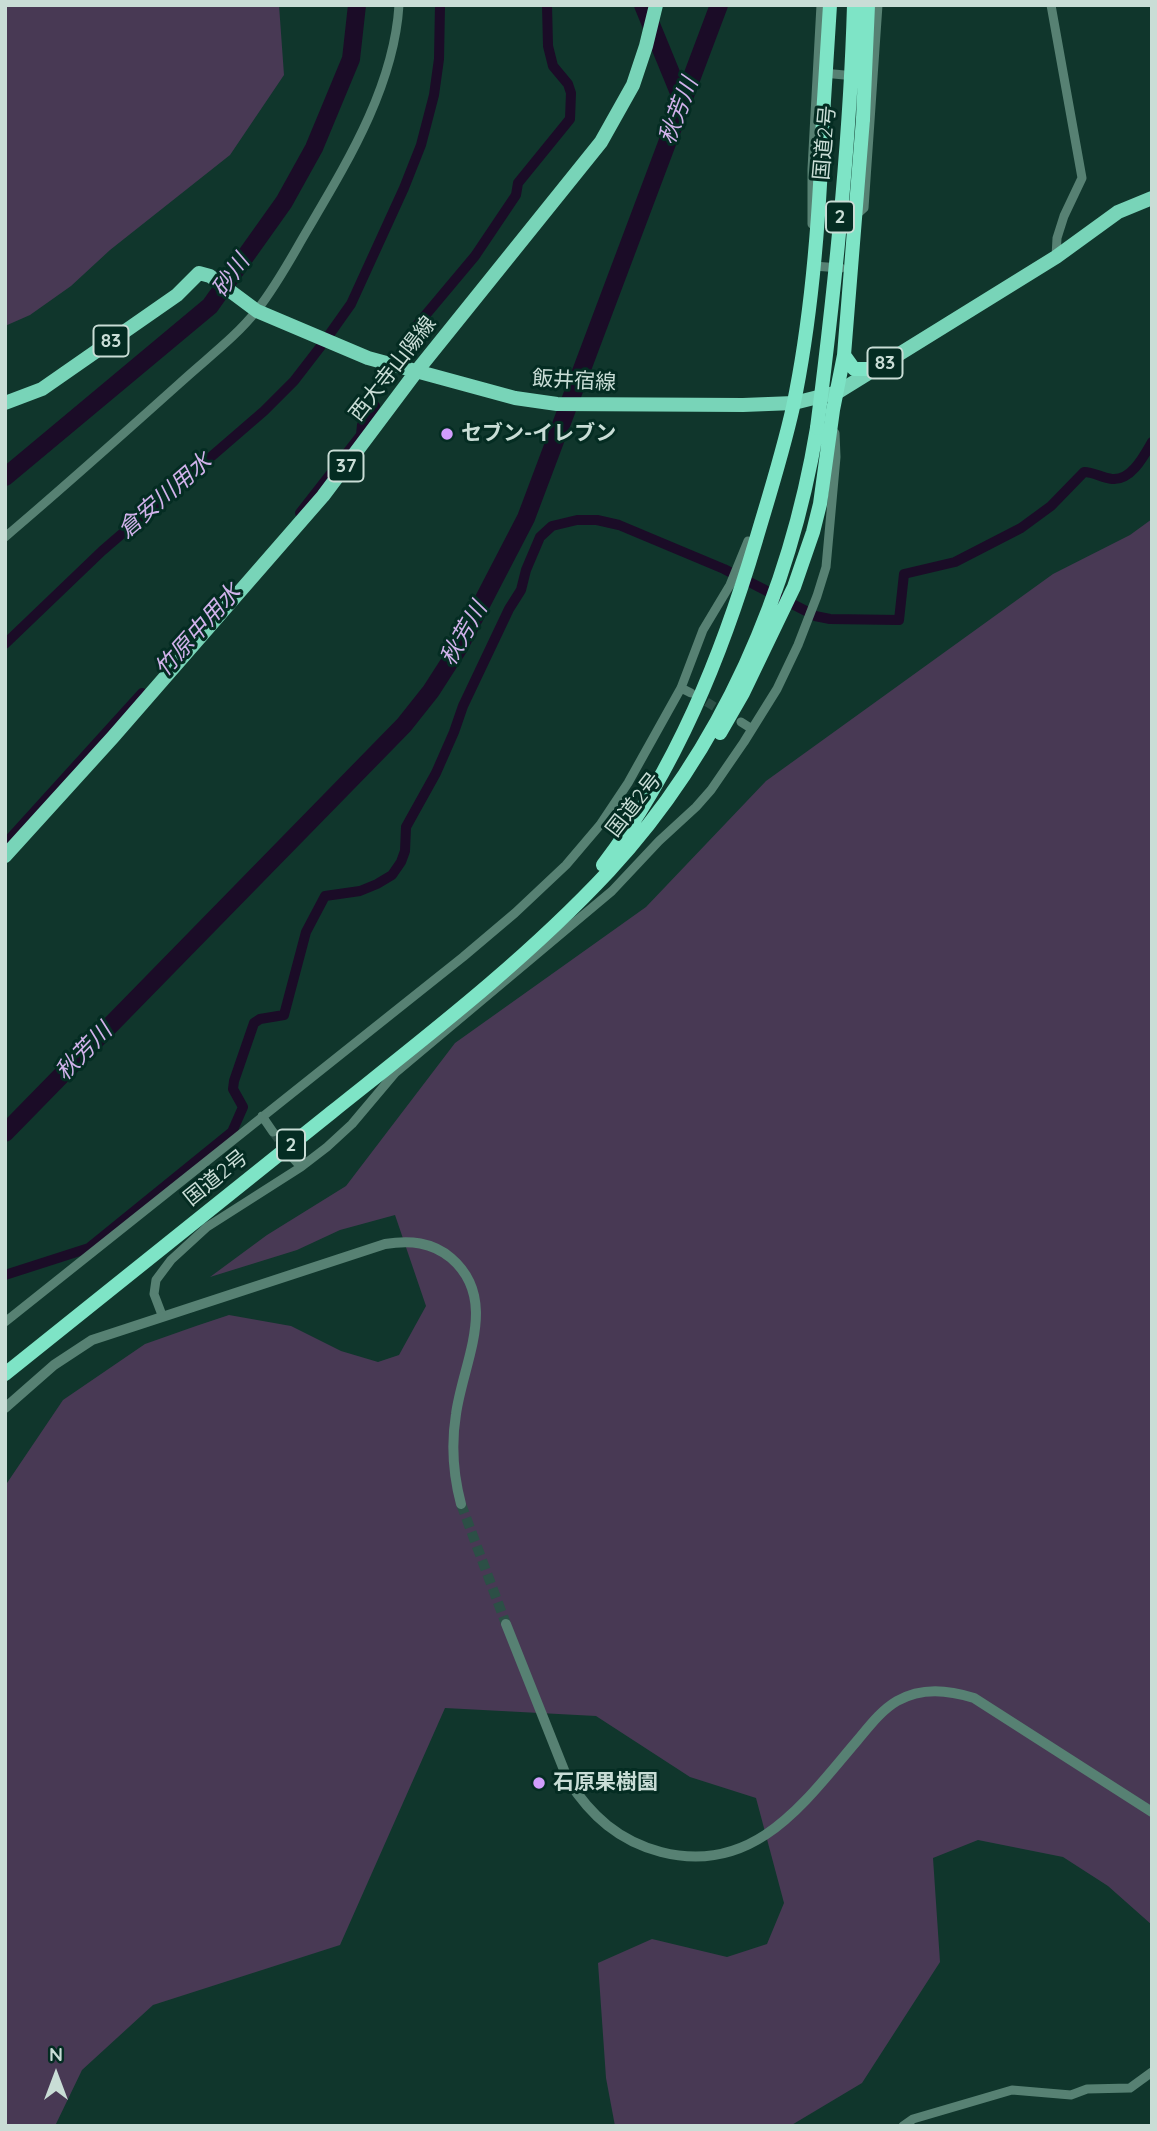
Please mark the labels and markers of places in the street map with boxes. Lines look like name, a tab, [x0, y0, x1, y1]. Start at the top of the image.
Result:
place label: セブン-イレブン	[461, 421, 616, 447]
marker: セブン-イレブン	[439, 426, 455, 442]
place label: 石原果樹園	[553, 1770, 658, 1796]
marker: 石原果樹園	[531, 1775, 547, 1791]

